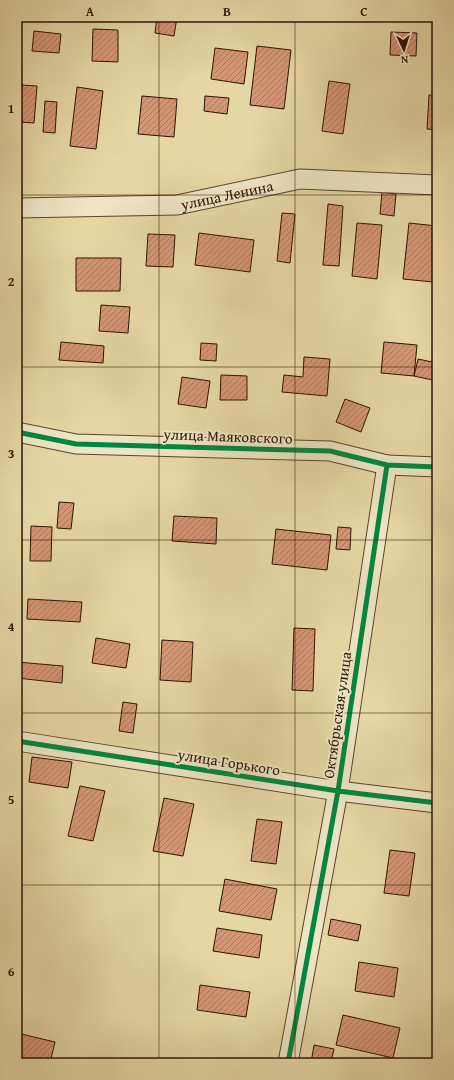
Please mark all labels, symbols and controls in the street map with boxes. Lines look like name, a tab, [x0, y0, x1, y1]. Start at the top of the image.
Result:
text: A	[86, 2, 95, 21]
text: B	[223, 2, 231, 21]
text: C	[360, 2, 368, 21]
north arrow	[384, 30, 424, 70]
text: N	[400, 52, 409, 68]
text: 1	[8, 99, 14, 118]
street label: улица Ленина	[178, 174, 276, 215]
text: 2	[8, 272, 15, 291]
street label: улица Маяковского	[162, 423, 293, 449]
text: 3	[8, 444, 14, 463]
text: 4	[8, 617, 15, 636]
street label: Октябрьская улица	[318, 649, 356, 780]
street label: улица Горького	[175, 743, 282, 781]
text: 5	[8, 790, 15, 809]
text: 6	[8, 962, 15, 981]

